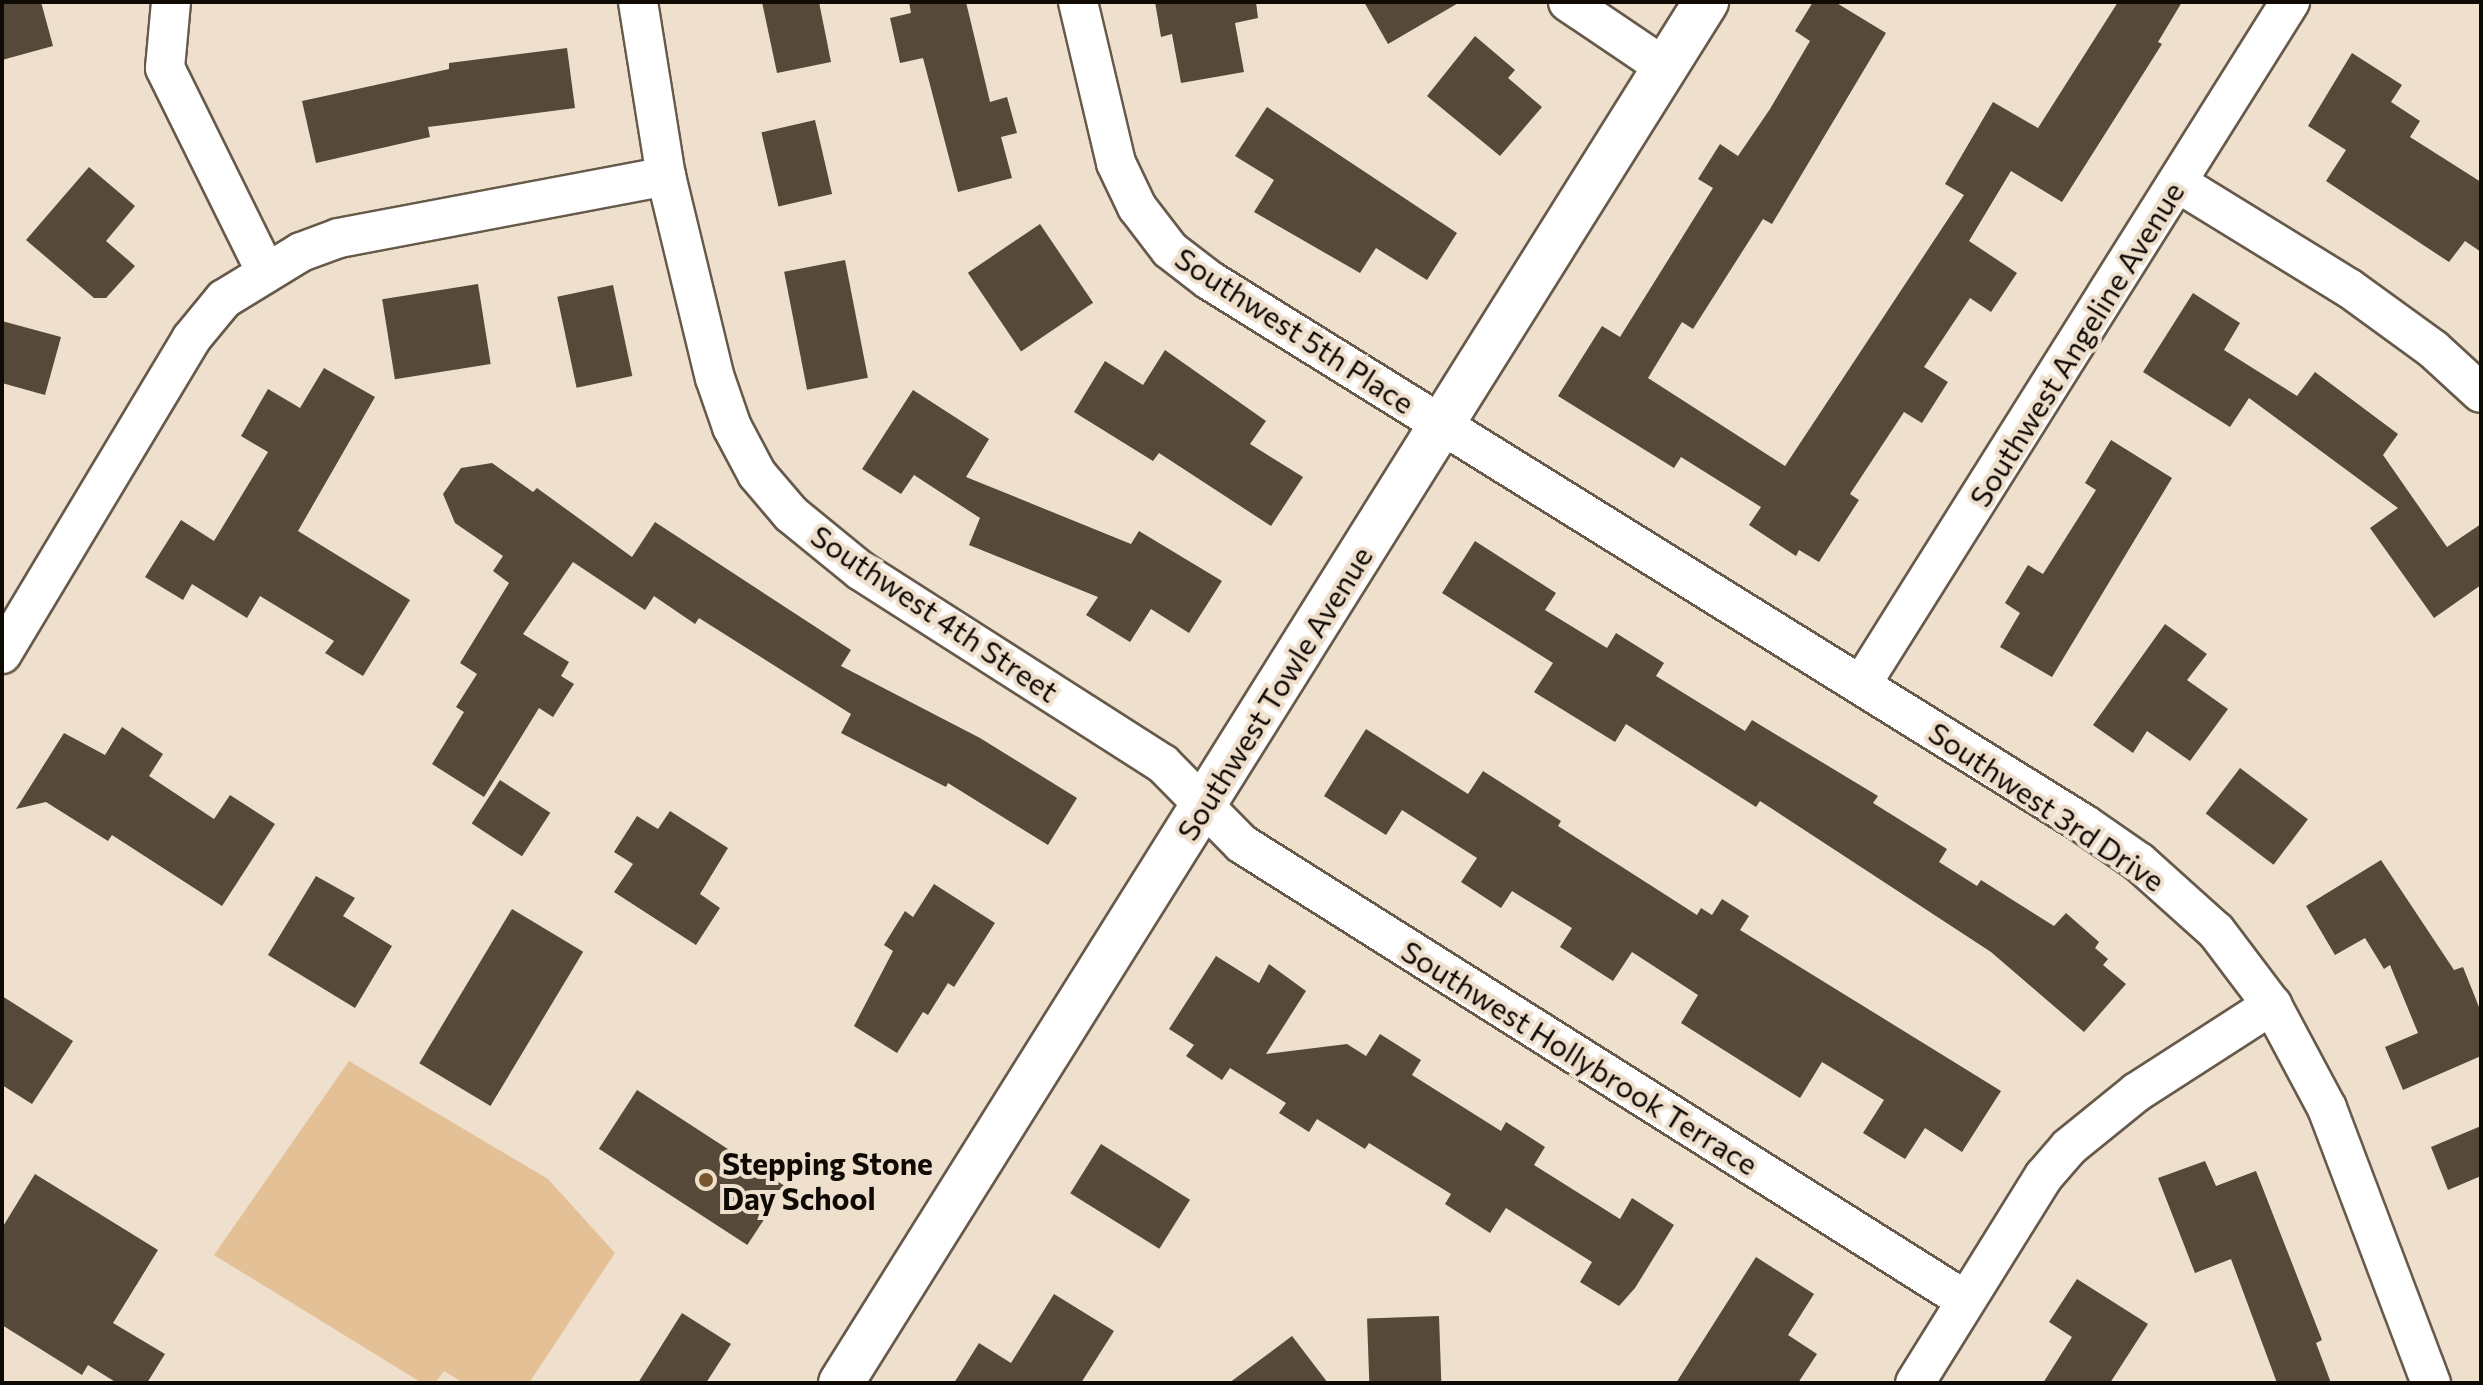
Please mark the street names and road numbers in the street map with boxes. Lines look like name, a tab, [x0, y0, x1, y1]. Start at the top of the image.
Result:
street label: Southwest Angeline Avenue	[1961, 175, 2191, 513]
street label: Southwest 5th Place	[1169, 239, 1421, 421]
street label: Southwest 4th Street	[805, 517, 1065, 709]
street label: Southwest Towle Avenue	[1169, 539, 1379, 847]
street label: Southwest 3rd Drive	[1922, 714, 2172, 898]
street label: Southwest Hollybrook Terrace	[1395, 932, 1765, 1182]

